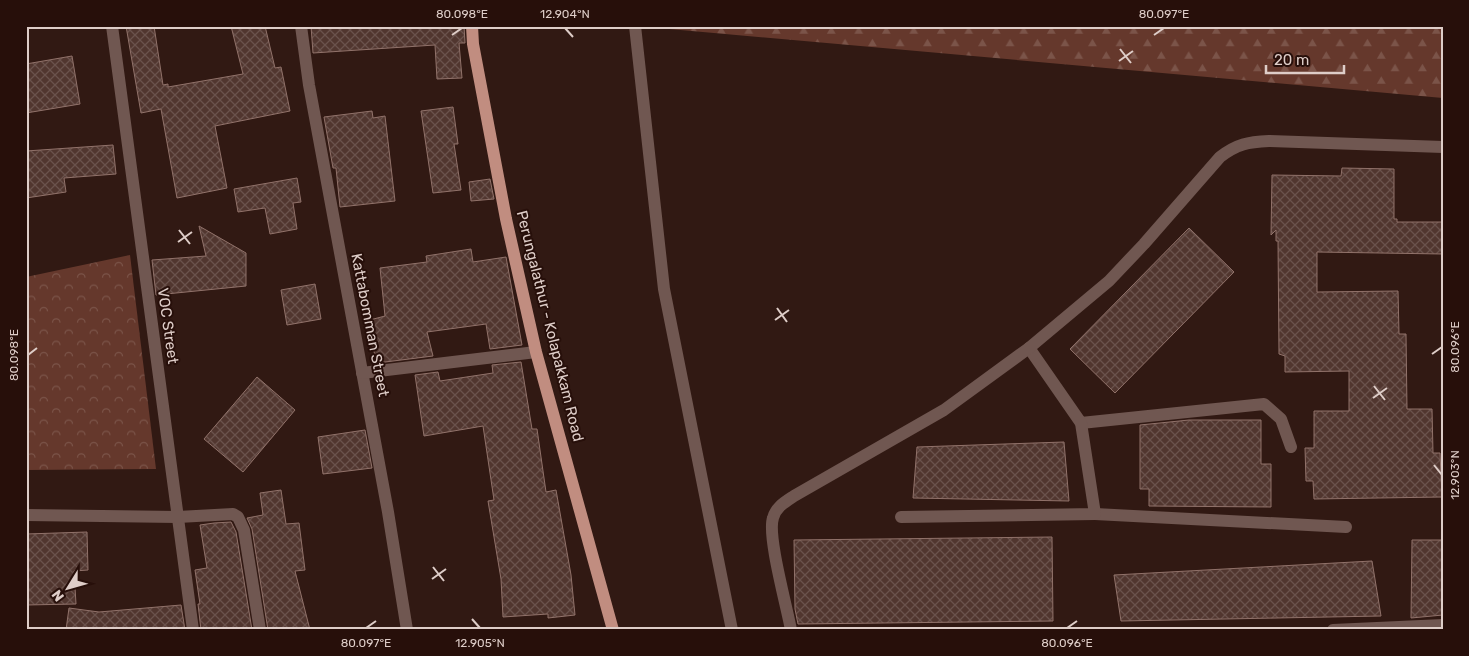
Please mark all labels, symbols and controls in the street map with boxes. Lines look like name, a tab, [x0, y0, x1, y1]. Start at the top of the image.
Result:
text: 80.098°E	[436, 7, 488, 21]
text: 12.904°N	[540, 7, 590, 21]
text: 80.097°E	[1139, 7, 1189, 21]
scale bar	[1266, 42, 1344, 74]
text: 20 m	[1274, 51, 1309, 69]
street label: Perungalathur - Kolapakkam Road	[513, 209, 587, 443]
street label: Kattabomman Street	[347, 252, 393, 398]
street label: VOC Street	[154, 287, 182, 365]
text: 80.096°E	[1448, 321, 1462, 373]
text: 80.098°E	[7, 329, 21, 381]
text: 12.903°N	[1448, 450, 1462, 500]
north arrow	[42, 564, 92, 614]
text: N	[48, 586, 68, 605]
text: 80.097°E	[341, 636, 391, 650]
text: 12.905°N	[455, 636, 505, 650]
text: 80.096°E	[1041, 636, 1093, 650]

